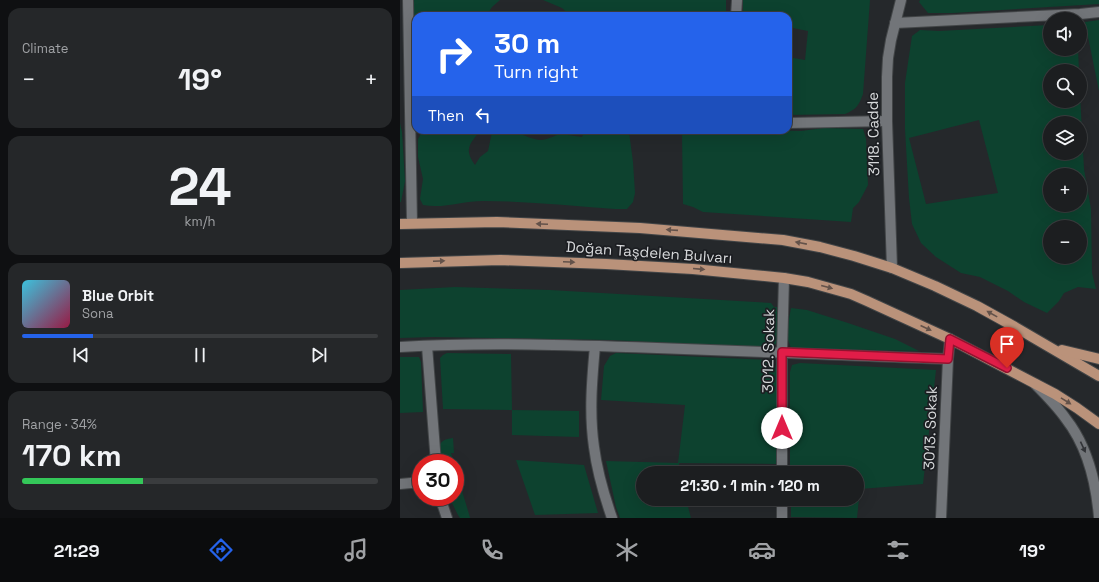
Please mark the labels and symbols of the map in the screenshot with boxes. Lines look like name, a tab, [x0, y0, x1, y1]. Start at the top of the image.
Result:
street label: 3118. Cadde	[863, 92, 883, 176]
one-way arrow	[535, 221, 548, 227]
one-way arrow	[666, 227, 678, 234]
street label: Doğan Taşdelen Bulvarı	[565, 237, 733, 267]
one-way arrow	[795, 240, 807, 246]
one-way arrow	[433, 258, 445, 265]
one-way arrow	[563, 259, 576, 265]
one-way arrow	[693, 266, 705, 273]
one-way arrow	[822, 284, 834, 290]
street label: 3012. Sokak	[758, 309, 778, 393]
one-way arrow	[987, 311, 998, 318]
one-way arrow	[920, 325, 932, 331]
pin	[990, 327, 1024, 368]
street label: 3013. Sokak	[919, 386, 941, 470]
one-way arrow	[1061, 397, 1071, 405]
position arrow	[761, 407, 803, 449]
one-way arrow	[1080, 441, 1086, 452]
speed limit sign: 30	[412, 454, 464, 506]

